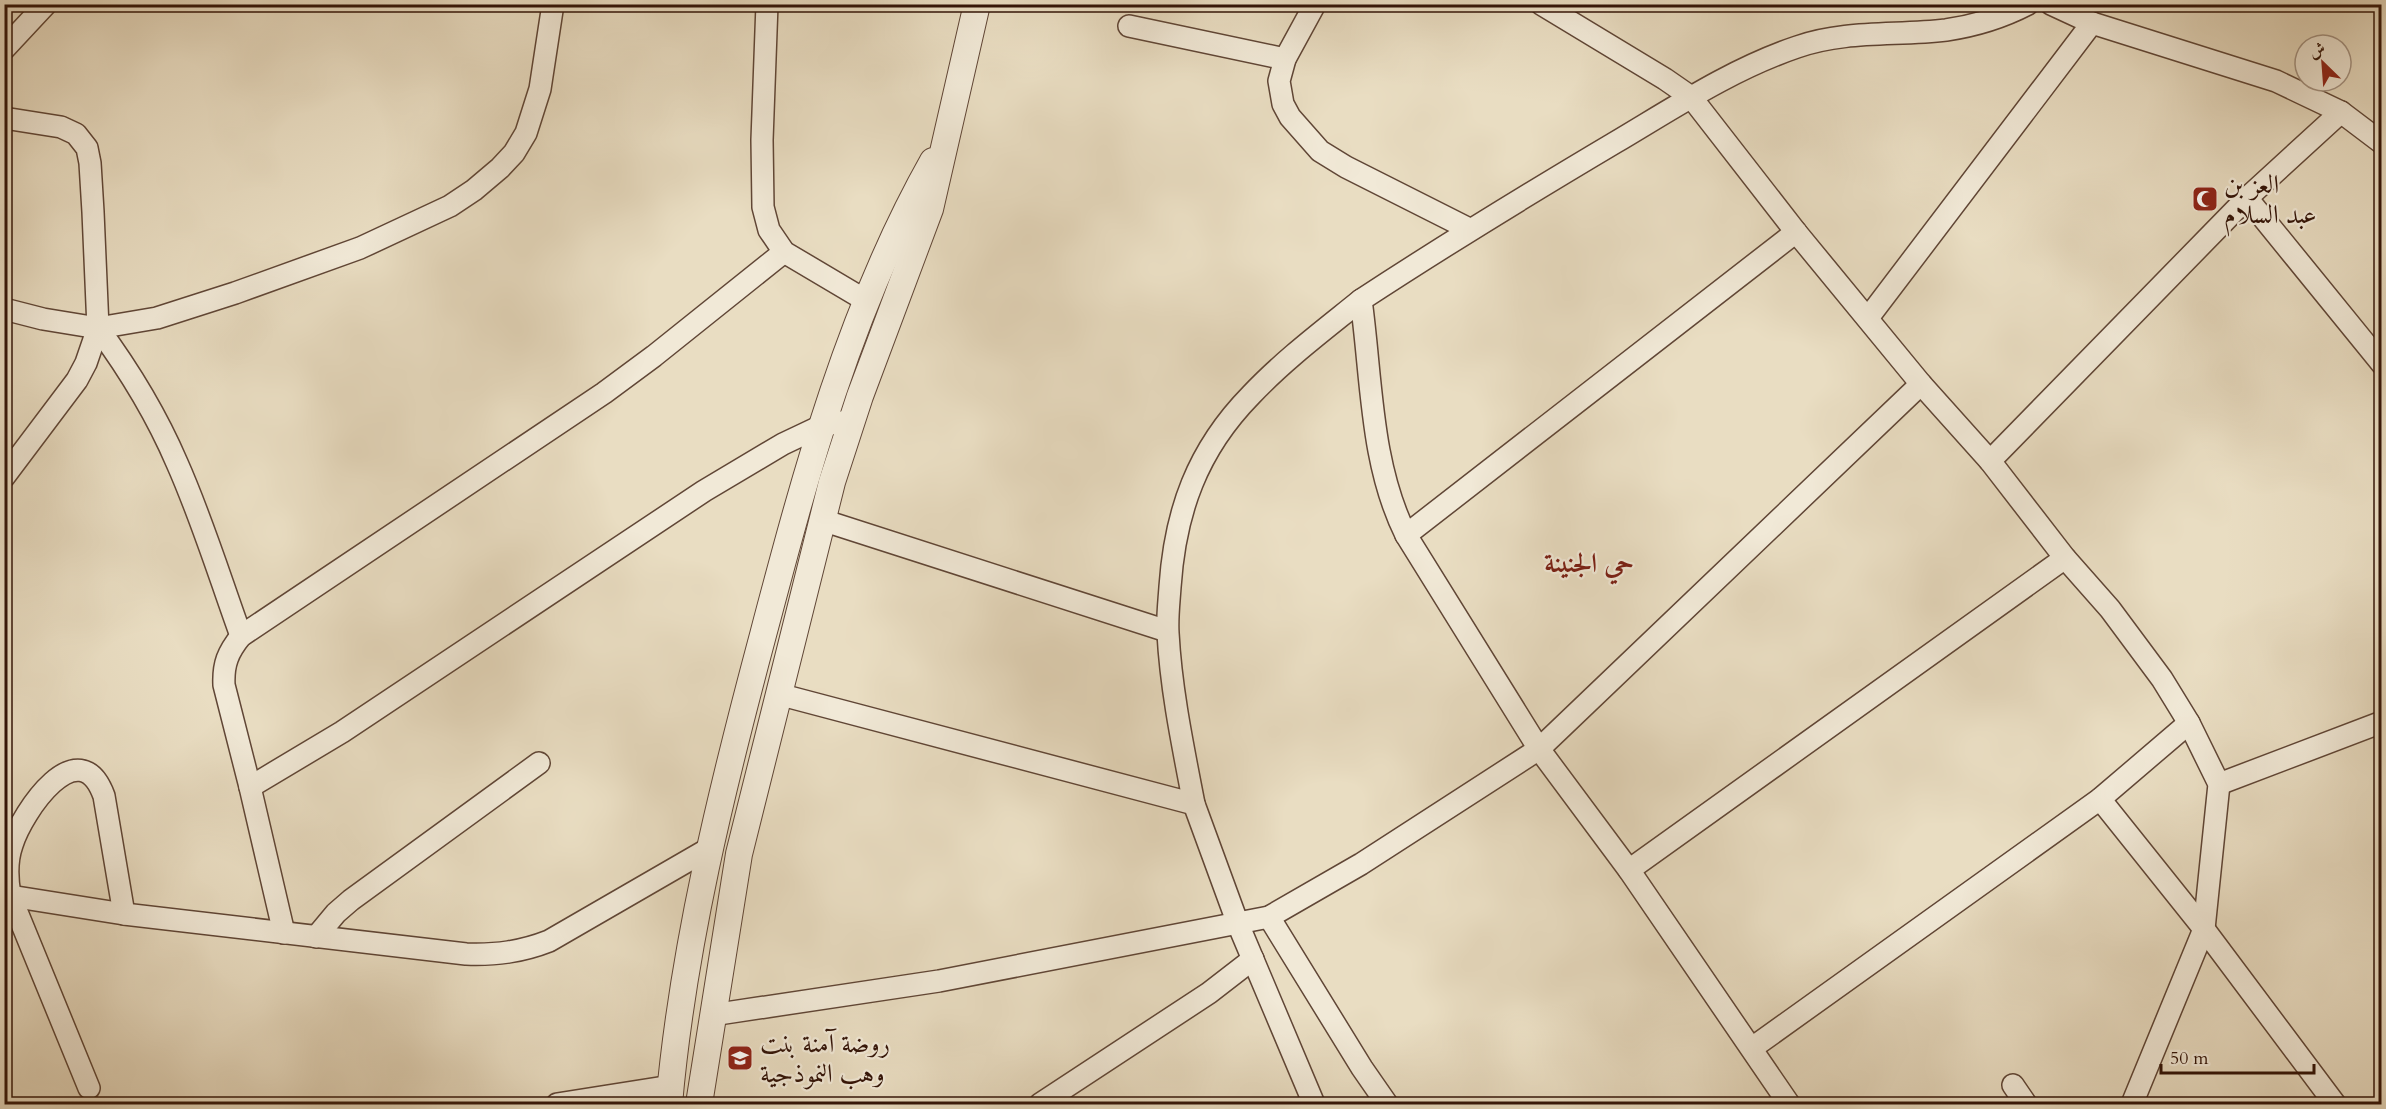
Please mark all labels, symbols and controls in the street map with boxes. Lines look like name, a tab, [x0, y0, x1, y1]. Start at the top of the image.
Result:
north arrow	[2293, 33, 2353, 93]
text: ش	[2305, 37, 2329, 64]
place label: العز بن عبد السلام	[2224, 167, 2317, 237]
mosque icon: العز بن عبد السلام	[2190, 184, 2220, 214]
district label: حي الجنينة	[1544, 545, 1634, 585]
place label: روضة آمنة بنت وهب النموذجية	[760, 1026, 890, 1091]
scale bar	[2161, 1037, 2314, 1075]
school or university icon: روضة آمنة بنت وهب النموذجية	[725, 1043, 755, 1073]
text: 50 m	[2170, 1046, 2209, 1071]

